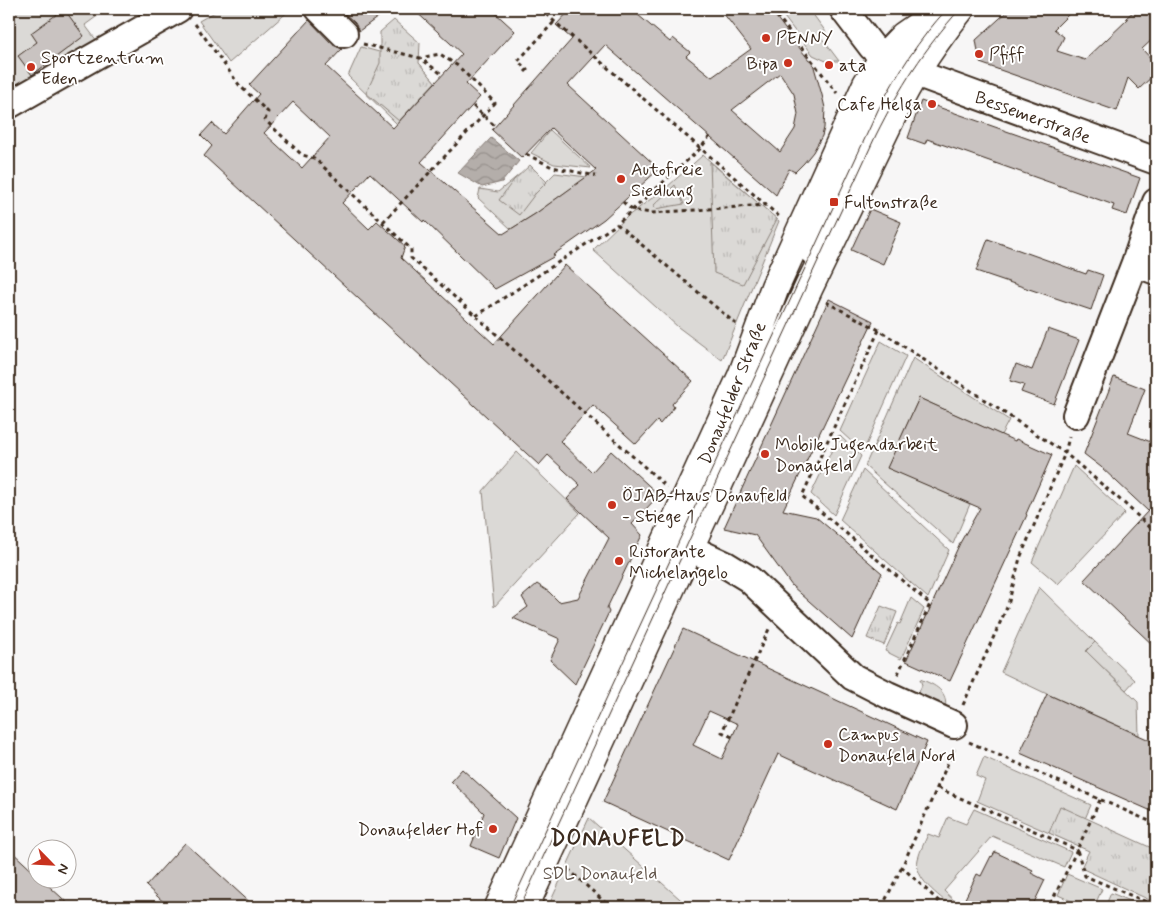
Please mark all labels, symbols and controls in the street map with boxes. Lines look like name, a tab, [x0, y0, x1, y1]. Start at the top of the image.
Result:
place label: PENNY	[776, 27, 833, 51]
marker: PENNY	[760, 32, 772, 44]
place label: Pfiff	[989, 43, 1024, 67]
place label: Sportzentrum Eden	[41, 46, 164, 91]
marker: Pfiff	[973, 48, 985, 60]
place label: Bipa	[747, 52, 778, 76]
place label: ata	[839, 54, 867, 78]
marker: Bipa	[782, 57, 794, 69]
marker: ata	[823, 59, 835, 71]
marker: Sportzentrum Eden	[25, 61, 37, 73]
street label: Bessemerstraße	[971, 86, 1094, 150]
place label: Cafe Helga	[837, 93, 922, 119]
marker: Cafe Helga	[926, 98, 938, 110]
place label: Autofreie Siedlung	[631, 158, 703, 205]
marker: Autofreie Siedlung	[615, 173, 627, 185]
place label: Fultonstraße	[844, 191, 938, 215]
marker: Fultonstraße	[828, 196, 840, 208]
street label: Donaufelder Straße	[693, 318, 773, 468]
place label: Mobile Jugendarbeit Donaufeld	[775, 433, 938, 478]
marker: Mobile Jugendarbeit Donaufeld	[759, 448, 771, 460]
place label: ÖJAB-Haus Donaufeld - Stiege 1	[622, 484, 787, 529]
marker: ÖJAB-Haus Donaufeld - Stiege 1	[606, 499, 618, 511]
place label: Ristorante Michelangelo	[629, 540, 728, 586]
marker: Ristorante Michelangelo	[613, 555, 625, 567]
place label: Campus Donaufeld Nord	[838, 723, 955, 768]
marker: Campus Donaufeld Nord	[822, 738, 834, 750]
place label: Donaufelder Hof	[358, 818, 483, 842]
marker: Donaufelder Hof	[487, 823, 499, 835]
district label: DONAUFELD	[550, 825, 686, 853]
north arrow	[28, 838, 78, 888]
text: N	[53, 861, 73, 877]
park label: SDL Donaufeld	[543, 862, 657, 886]

